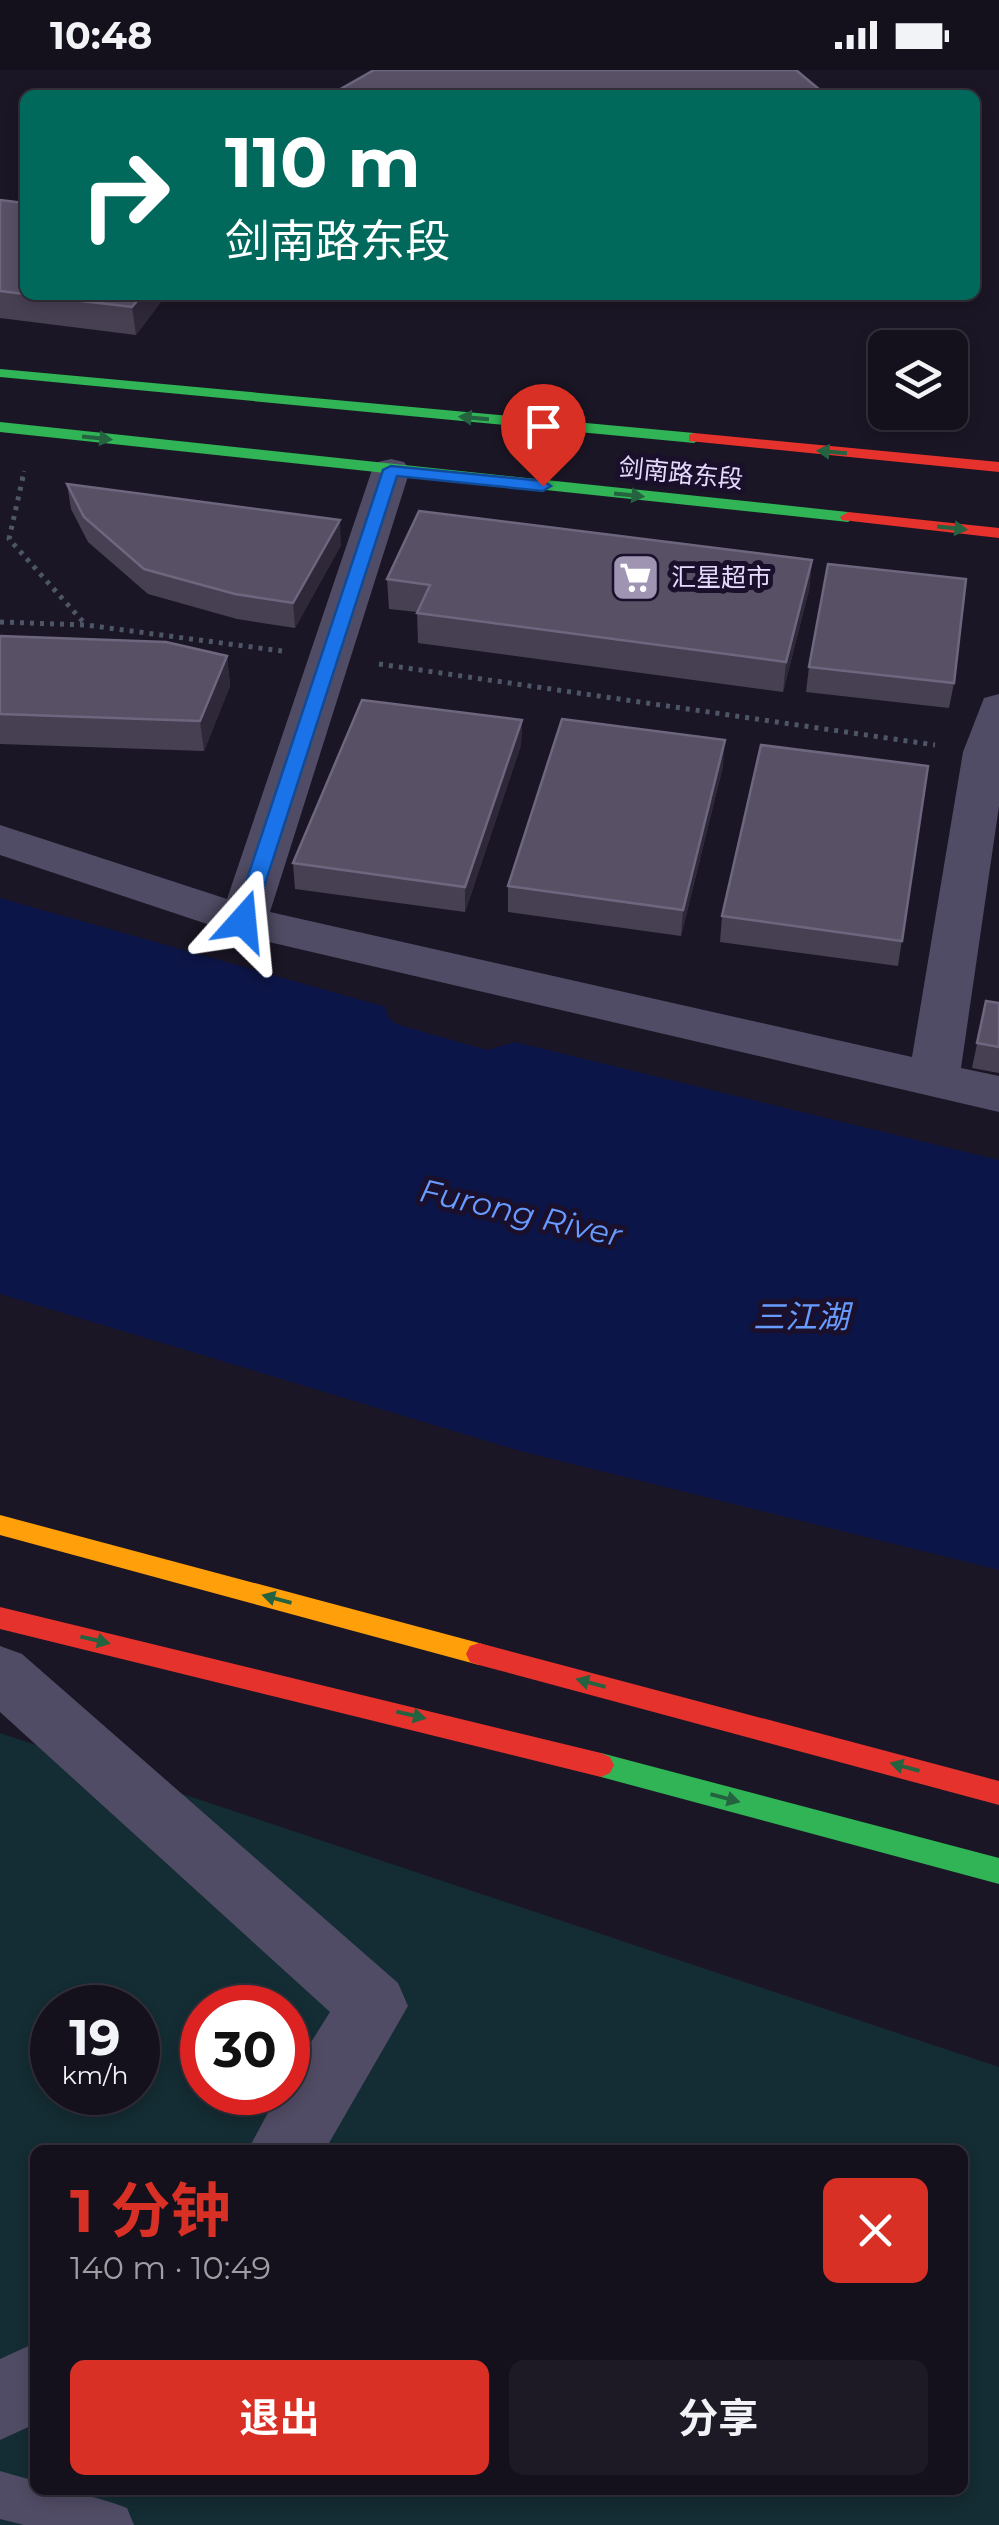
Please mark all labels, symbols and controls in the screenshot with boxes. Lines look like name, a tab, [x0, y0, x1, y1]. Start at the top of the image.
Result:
text: 10:48	[50, 12, 152, 59]
text: 110 m	[225, 119, 421, 205]
icon: right	[60, 130, 190, 260]
text: 剑南路东段	[225, 213, 450, 268]
map controls	[868, 330, 968, 430]
button: layers	[868, 330, 968, 430]
pin	[501, 384, 586, 487]
icon: arrive	[516, 399, 571, 454]
one-way arrow	[457, 410, 489, 426]
one-way arrow	[82, 430, 113, 446]
one-way arrow	[816, 443, 848, 459]
street label: 剑南路东段	[617, 452, 745, 494]
one-way arrow	[613, 487, 645, 503]
one-way arrow	[937, 520, 969, 536]
supermarket icon: 汇星超市	[610, 551, 662, 603]
place label: 汇星超市	[671, 562, 771, 592]
position arrow	[191, 869, 295, 973]
water label: Furong River	[416, 1170, 627, 1255]
water label: 三江湖	[753, 1297, 854, 1336]
one-way arrow	[261, 1590, 292, 1606]
one-way arrow	[80, 1633, 111, 1648]
one-way arrow	[575, 1675, 606, 1691]
one-way arrow	[396, 1708, 427, 1723]
one-way arrow	[889, 1759, 920, 1775]
one-way arrow	[710, 1790, 741, 1806]
speed limit sign: 30	[180, 1985, 310, 2115]
text: 19	[69, 2007, 121, 2068]
text: km/h	[62, 2060, 128, 2090]
text: 1 分钟	[70, 2174, 231, 2247]
button: close	[823, 2178, 928, 2283]
text: 140 m · 10:49	[70, 2248, 271, 2287]
button: 退出	[70, 2360, 489, 2475]
button: 分享	[509, 2360, 928, 2475]

